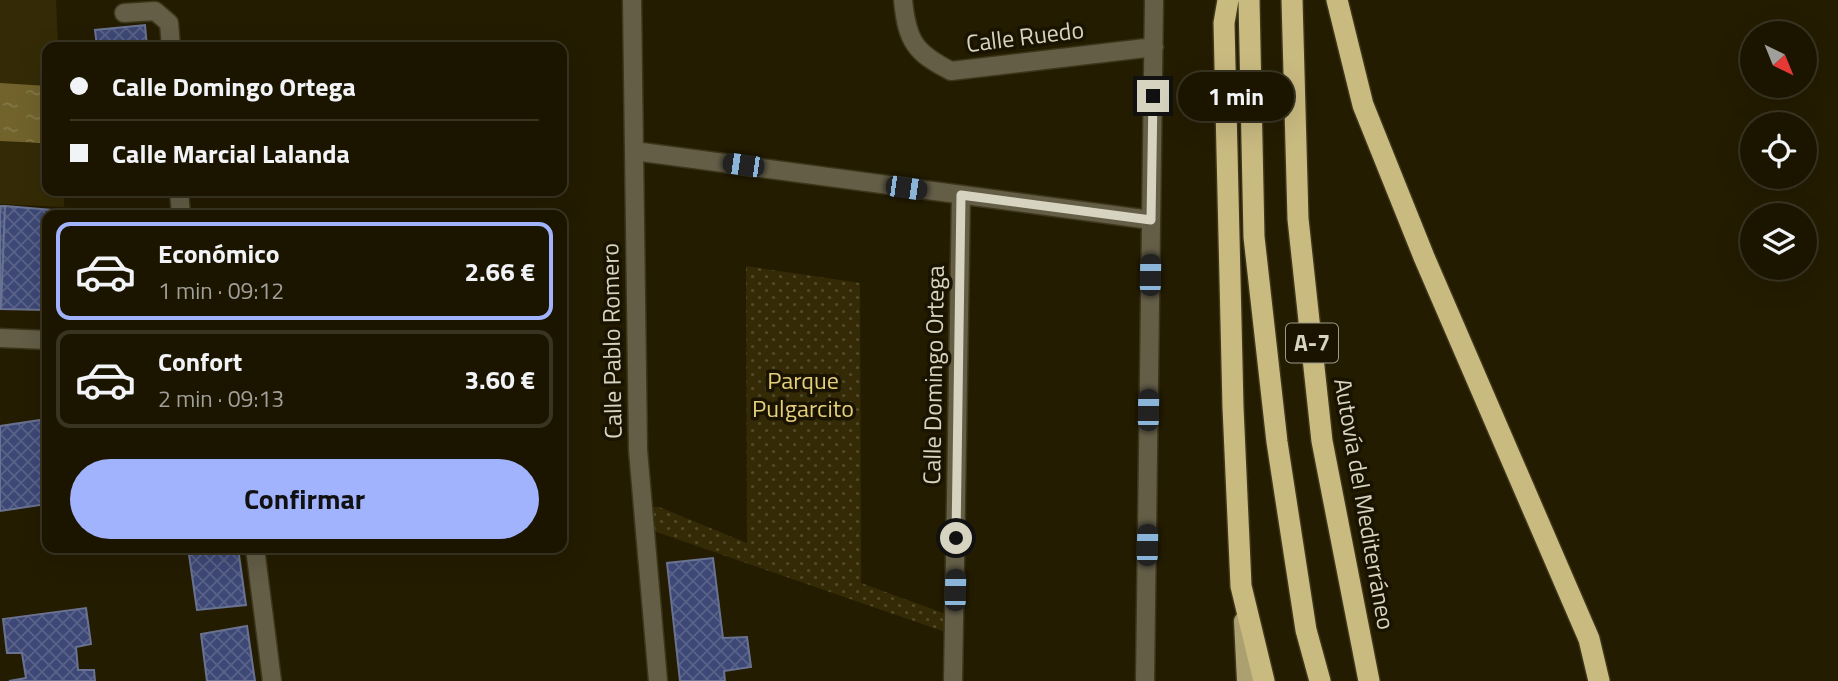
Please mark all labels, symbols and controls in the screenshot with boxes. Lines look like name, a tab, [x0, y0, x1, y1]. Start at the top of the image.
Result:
street label: Calle Ruedo	[964, 11, 1086, 61]
north arrow	[1740, 21, 1816, 98]
map controls	[1740, 21, 1817, 280]
text: Calle Domingo Ortega	[112, 67, 356, 106]
callout: 1 min	[1178, 72, 1293, 120]
text: 1 min	[1208, 79, 1264, 114]
route end	[1137, 80, 1169, 112]
button: locate	[1740, 112, 1817, 189]
text: Calle Marcial Lalanda	[112, 134, 350, 173]
car	[721, 152, 766, 178]
car	[884, 175, 929, 201]
button: layers	[1740, 203, 1817, 280]
text: Económico	[158, 234, 280, 273]
icon: car	[74, 240, 137, 303]
street label: Calle Pablo Romero	[591, 243, 631, 439]
text: 2.66 €	[464, 252, 535, 291]
car	[1140, 254, 1161, 296]
street label: Calle Domingo Ortega	[913, 265, 953, 485]
text: 1 min · 09:12	[158, 273, 284, 308]
road number: A-7	[1286, 324, 1338, 362]
text: Confort	[158, 342, 242, 381]
icon: car	[74, 348, 137, 411]
text: 3.60 €	[464, 360, 535, 399]
park label: Parque Pulgarcito	[752, 362, 854, 426]
street label: Autovía del Mediterráneo	[1325, 375, 1405, 632]
text: 2 min · 09:13	[158, 381, 284, 416]
car	[1138, 389, 1159, 431]
button: Confirmar	[70, 459, 539, 539]
route start	[940, 522, 972, 554]
car	[1137, 524, 1158, 566]
car	[945, 569, 966, 611]

